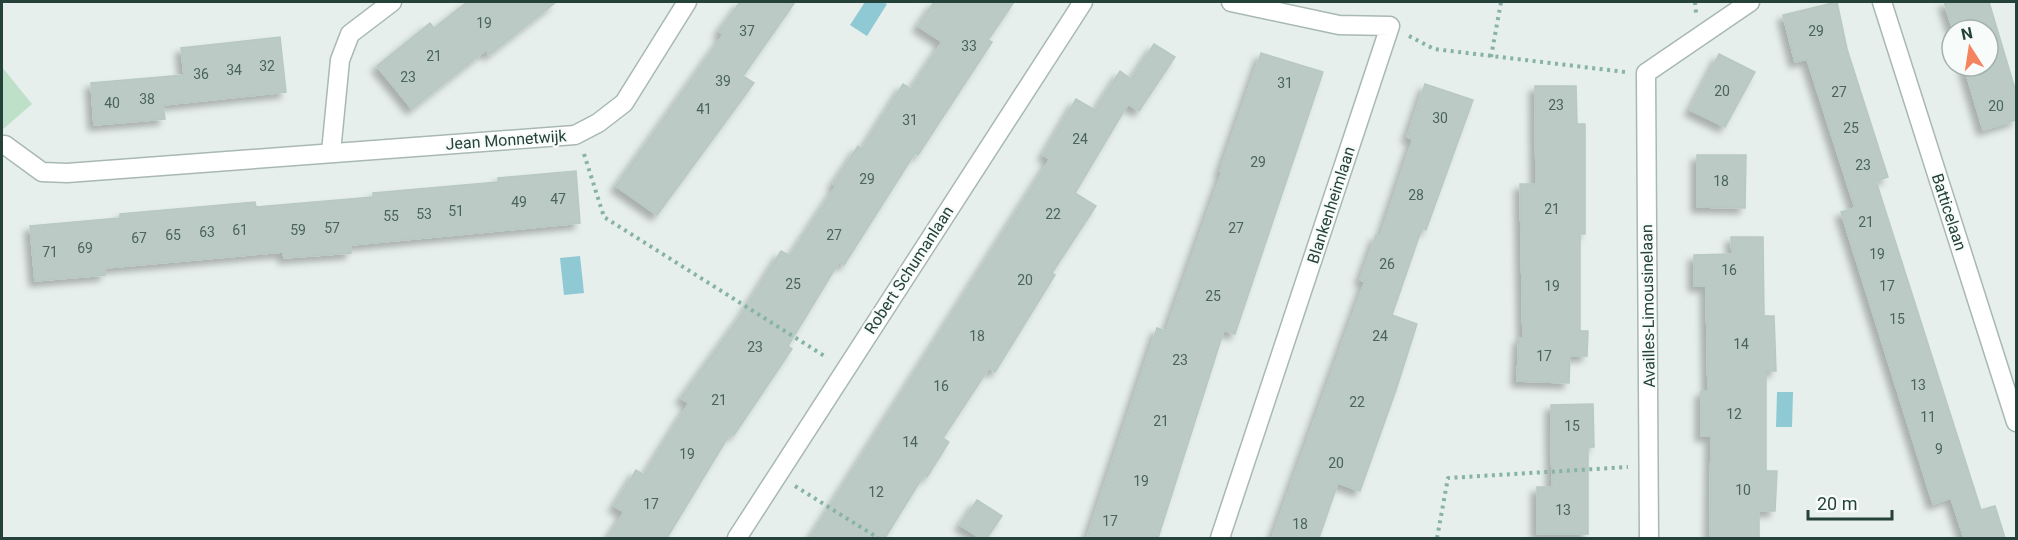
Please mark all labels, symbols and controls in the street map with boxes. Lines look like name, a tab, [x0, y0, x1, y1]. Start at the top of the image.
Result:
house number: 19	[476, 15, 492, 31]
north arrow	[1940, 18, 2000, 78]
house number: 37	[739, 23, 755, 39]
house number: 29	[1808, 23, 1824, 39]
text: N	[1959, 23, 1974, 44]
house number: 33	[961, 38, 977, 54]
house number: 21	[426, 48, 442, 64]
house number: 32	[259, 58, 275, 74]
house number: 34	[226, 62, 242, 78]
house number: 36	[193, 66, 209, 82]
house number: 23	[400, 69, 416, 85]
house number: 39	[715, 73, 731, 89]
house number: 31	[1277, 75, 1293, 91]
house number: 20	[1714, 83, 1730, 99]
house number: 27	[1831, 84, 1847, 100]
house number: 38	[139, 91, 155, 107]
house number: 40	[104, 95, 120, 111]
house number: 23	[1548, 97, 1564, 113]
house number: 20	[1988, 98, 2004, 114]
house number: 41	[696, 101, 712, 117]
house number: 30	[1432, 110, 1448, 126]
house number: 31	[902, 112, 918, 128]
house number: 25	[1843, 120, 1859, 136]
street label: Jean Monnetwijk	[445, 126, 568, 154]
house number: 24	[1072, 131, 1088, 147]
street label: Blankenheimlaan	[1303, 144, 1359, 266]
house number: 29	[1250, 154, 1266, 170]
house number: 23	[1855, 157, 1871, 173]
house number: 29	[859, 171, 875, 187]
street label: Batticelaan	[1928, 171, 1970, 253]
house number: 18	[1713, 173, 1729, 189]
house number: 28	[1408, 187, 1424, 203]
house number: 47	[550, 191, 566, 207]
house number: 49	[511, 194, 527, 210]
house number: 21	[1544, 201, 1560, 217]
street label: Robert Schumanlaan	[861, 202, 957, 338]
house number: 51	[448, 203, 464, 219]
house number: 53	[416, 206, 432, 222]
house number: 22	[1045, 206, 1061, 222]
house number: 55	[383, 208, 399, 224]
house number: 21	[1858, 214, 1874, 230]
house number: 57	[324, 220, 340, 236]
house number: 27	[1228, 220, 1244, 236]
house number: 61	[232, 222, 248, 238]
house number: 59	[290, 222, 306, 238]
house number: 63	[199, 224, 215, 240]
street label: Availles-Limousinelaan	[1637, 224, 1659, 388]
house number: 65	[165, 227, 181, 243]
house number: 27	[826, 227, 842, 243]
house number: 67	[131, 230, 147, 246]
house number: 69	[77, 240, 93, 256]
house number: 71	[42, 244, 58, 260]
house number: 19	[1869, 246, 1885, 262]
house number: 26	[1379, 256, 1395, 272]
house number: 16	[1721, 262, 1737, 278]
house number: 20	[1017, 272, 1033, 288]
house number: 25	[785, 276, 801, 292]
house number: 19	[1544, 278, 1560, 294]
house number: 17	[1879, 278, 1895, 294]
house number: 25	[1205, 288, 1221, 304]
house number: 15	[1889, 311, 1905, 327]
house number: 18	[969, 328, 985, 344]
house number: 24	[1372, 328, 1388, 344]
house number: 14	[1733, 336, 1749, 352]
house number: 23	[747, 339, 763, 355]
house number: 17	[1536, 348, 1552, 364]
house number: 23	[1172, 352, 1188, 368]
house number: 13	[1910, 377, 1926, 393]
house number: 16	[933, 378, 949, 394]
house number: 21	[711, 392, 727, 408]
house number: 22	[1349, 394, 1365, 410]
house number: 12	[1726, 406, 1742, 422]
house number: 11	[1920, 409, 1936, 425]
house number: 21	[1153, 413, 1169, 429]
house number: 15	[1564, 418, 1580, 434]
house number: 14	[902, 434, 918, 450]
house number: 9	[1935, 441, 1943, 457]
house number: 19	[679, 446, 695, 462]
house number: 20	[1328, 455, 1344, 471]
house number: 19	[1133, 473, 1149, 489]
house number: 10	[1735, 482, 1751, 498]
scale bar	[1808, 483, 1892, 521]
house number: 12	[868, 484, 884, 500]
text: 20 m	[1817, 493, 1857, 514]
house number: 17	[643, 496, 659, 512]
house number: 13	[1555, 502, 1571, 518]
house number: 17	[1102, 513, 1118, 529]
house number: 18	[1292, 516, 1308, 532]

